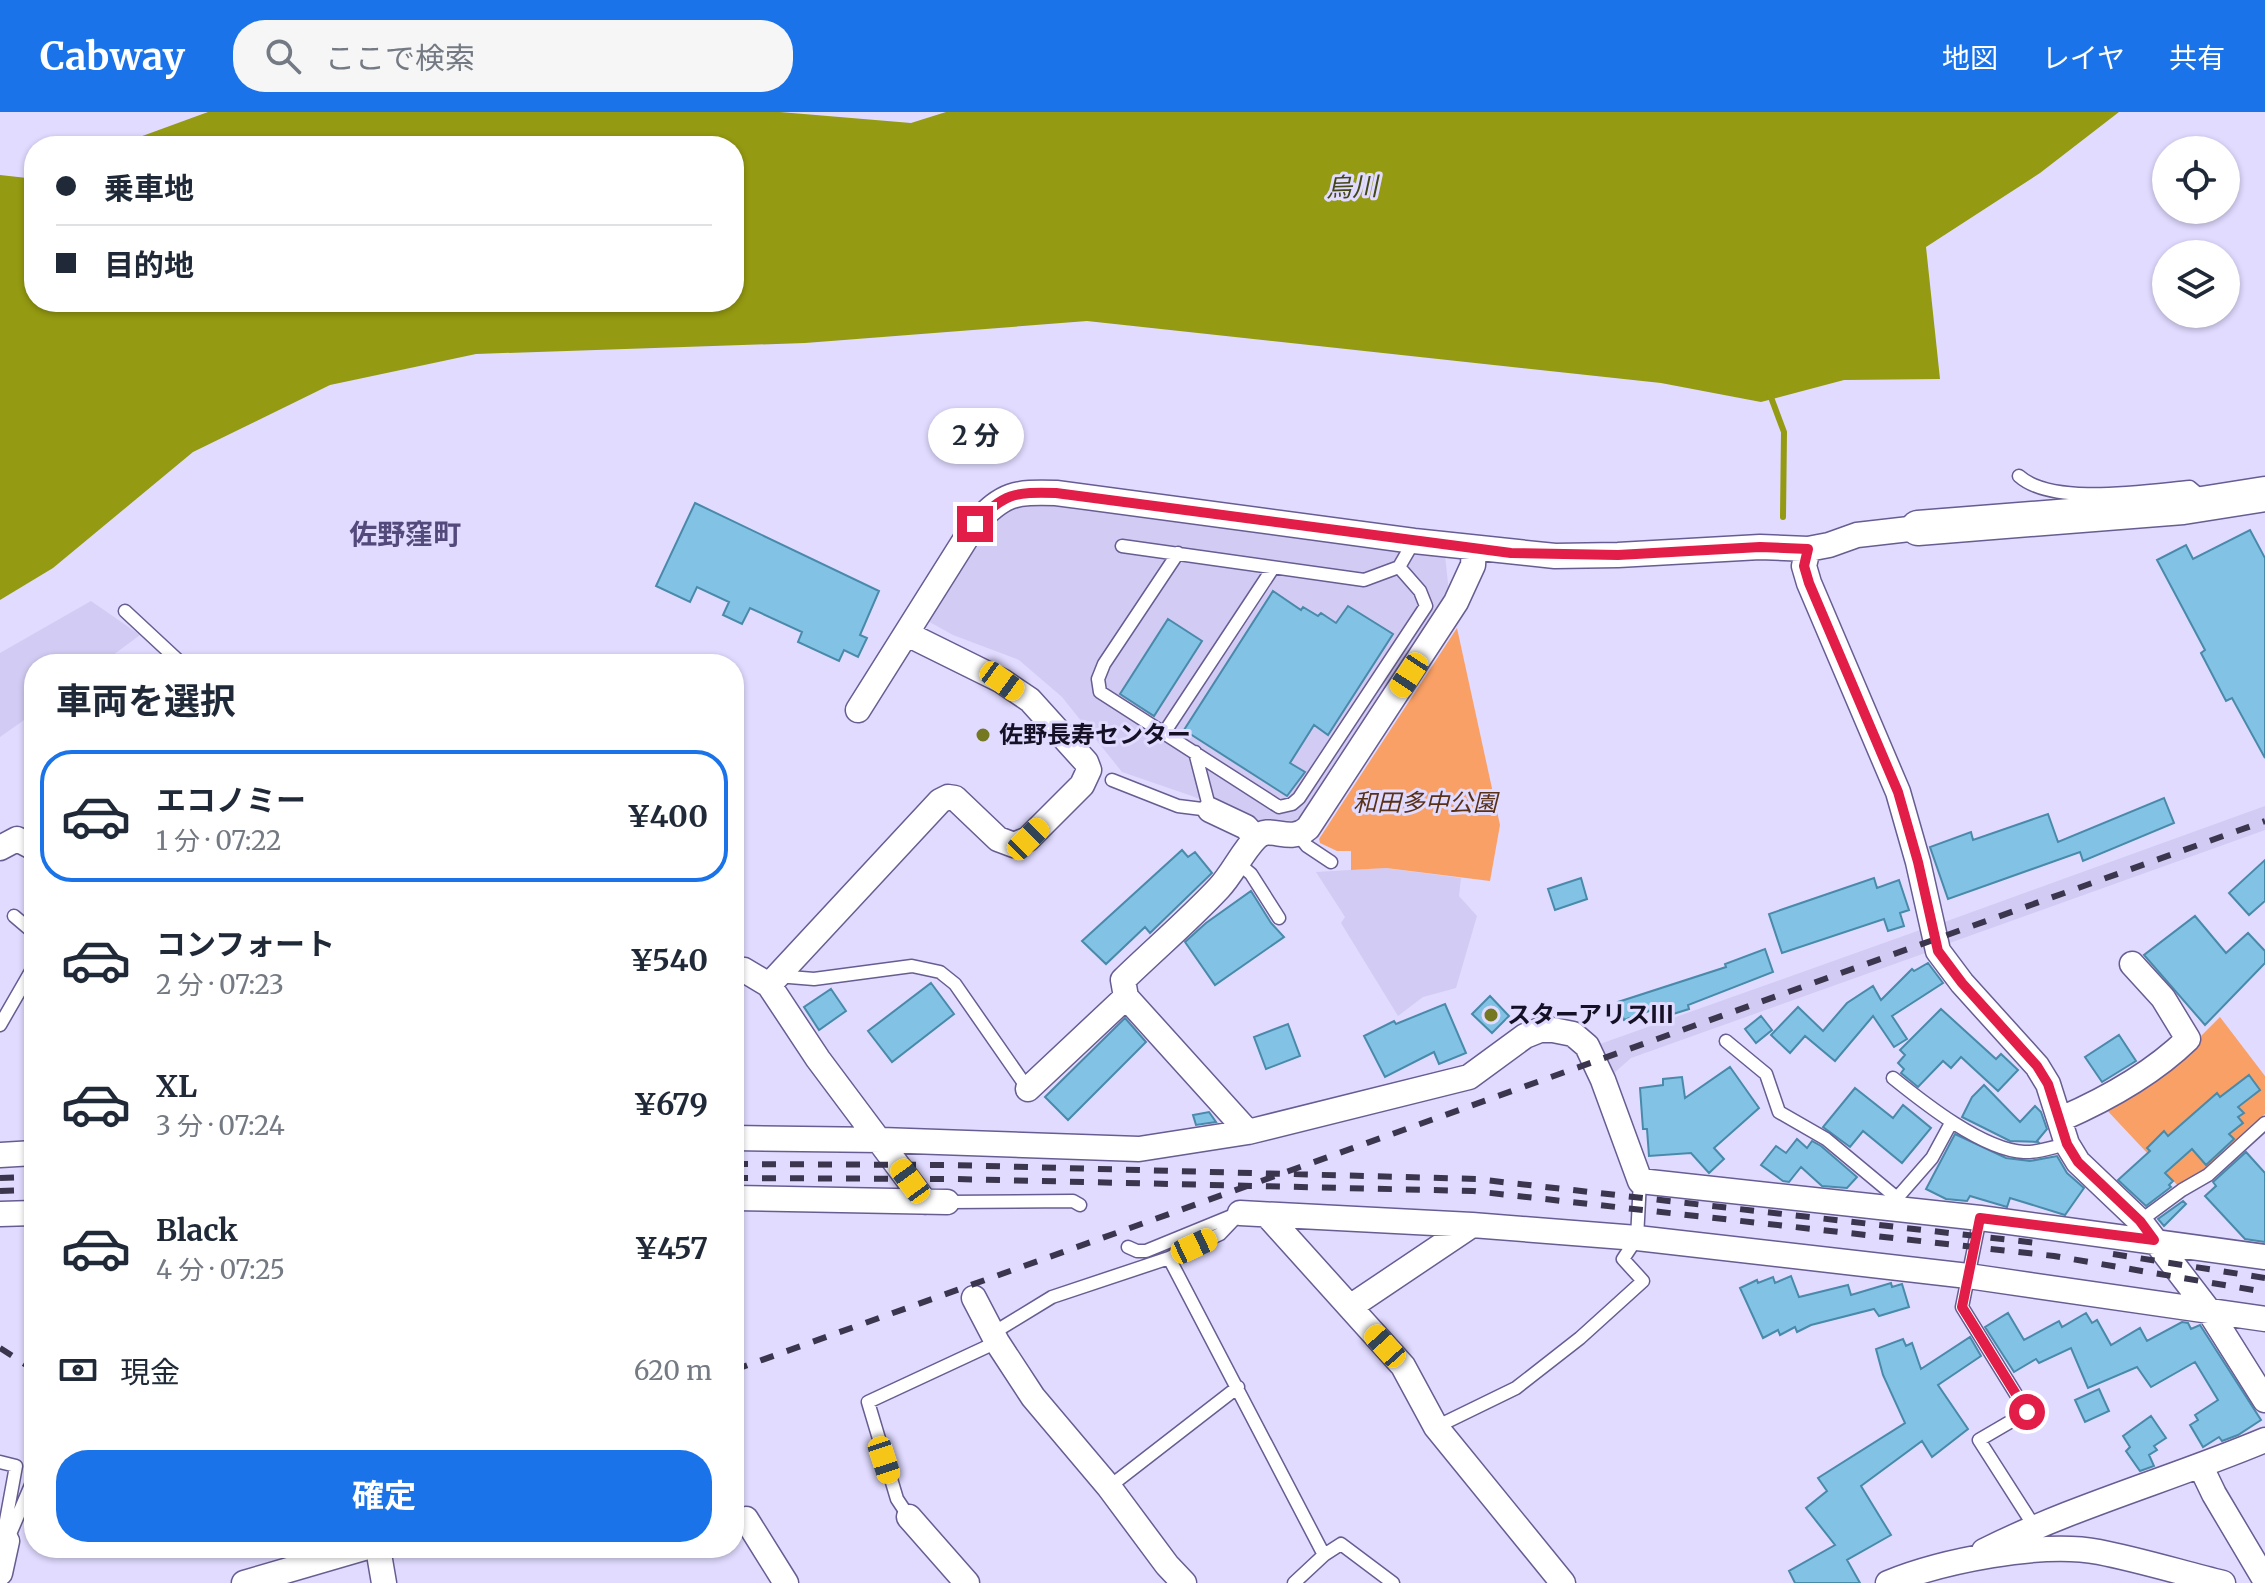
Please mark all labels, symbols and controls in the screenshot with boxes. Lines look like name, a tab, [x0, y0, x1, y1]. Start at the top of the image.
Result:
search box	[233, 20, 793, 92]
text: Cabway	[40, 33, 185, 80]
icon: search	[261, 34, 305, 78]
text: ここで検索	[325, 39, 475, 77]
text: 地図	[1942, 40, 1998, 76]
text: レイヤ	[2042, 40, 2125, 76]
text: 共有	[2169, 40, 2225, 76]
map controls	[2152, 136, 2240, 328]
button: locate	[2152, 136, 2240, 224]
text: 乗車地	[104, 169, 194, 207]
water label: 烏川	[1325, 169, 1382, 204]
button: layers	[2152, 240, 2240, 328]
text: 目的地	[104, 246, 194, 284]
callout: 2 分	[927, 408, 1023, 464]
text: 2 分	[952, 419, 1000, 452]
route end	[957, 506, 993, 542]
district label: 佐野窪町	[349, 516, 461, 552]
car	[1386, 648, 1432, 702]
car	[976, 657, 1028, 705]
text: 車両を選択	[56, 679, 236, 724]
place label: 佐野長寿センター	[999, 719, 1191, 750]
marker: 佐野長寿センター	[974, 726, 992, 744]
icon: car	[60, 780, 132, 852]
text: エコノミー	[156, 781, 306, 819]
park label: 和田多中公園	[1353, 787, 1500, 818]
text: ¥400	[627, 797, 708, 835]
car	[1003, 814, 1053, 864]
text: 1 分 · 07:22	[156, 824, 281, 857]
icon: car	[60, 924, 132, 996]
text: コンフォート	[156, 925, 335, 963]
text: ¥540	[630, 941, 708, 979]
text: 2 分 · 07:23	[156, 968, 284, 1001]
place label: スターアリスⅢ	[1507, 999, 1674, 1030]
marker: スターアリスⅢ	[1482, 1006, 1500, 1024]
text: XL	[156, 1067, 197, 1105]
icon: car	[60, 1068, 132, 1140]
text: ¥679	[633, 1085, 708, 1123]
text: 3 分 · 07:24	[156, 1109, 285, 1142]
car	[886, 1155, 934, 1207]
text: Black	[156, 1211, 238, 1249]
icon: car	[60, 1212, 132, 1284]
car	[1167, 1225, 1221, 1267]
text: ¥457	[634, 1229, 708, 1267]
text: 4 分 · 07:25	[156, 1253, 285, 1286]
car	[1360, 1320, 1410, 1372]
icon: cash	[56, 1348, 100, 1392]
text: 現金	[120, 1353, 180, 1391]
text: 620 m	[634, 1354, 712, 1387]
route start	[2009, 1394, 2045, 1430]
car	[865, 1433, 903, 1487]
button: 確定	[56, 1450, 712, 1542]

